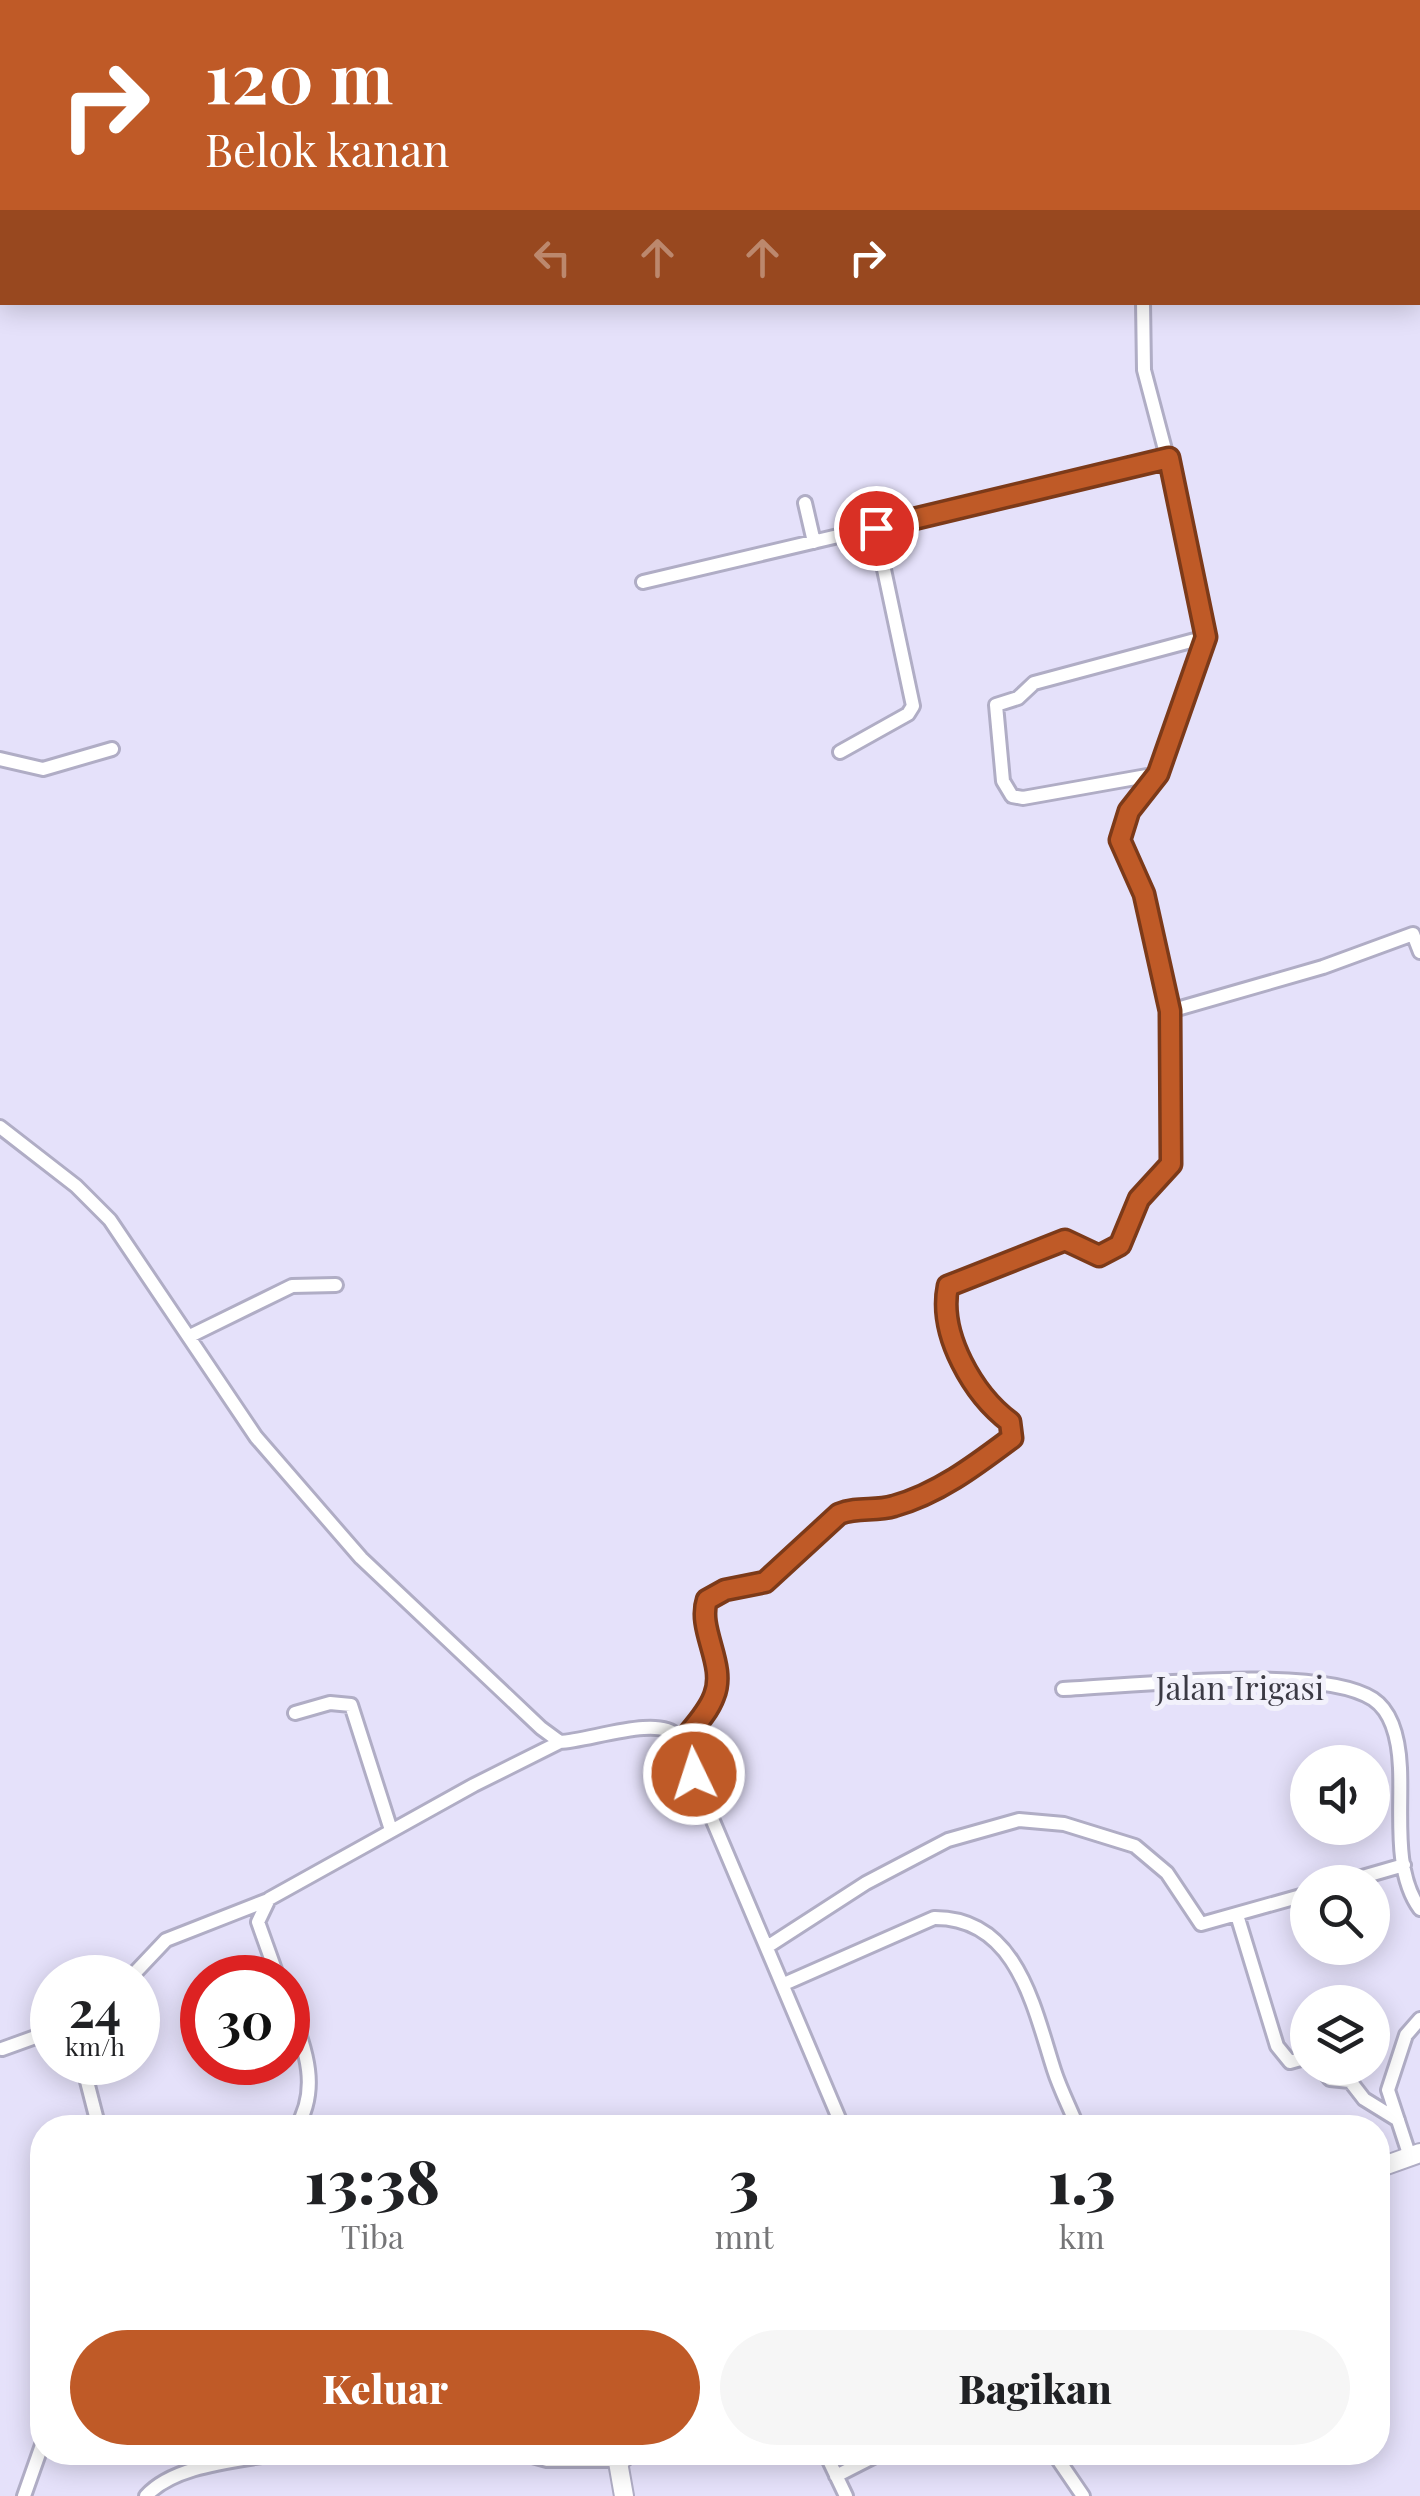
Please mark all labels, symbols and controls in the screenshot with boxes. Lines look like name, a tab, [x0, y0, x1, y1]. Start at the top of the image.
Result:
text: 120 m	[205, 28, 393, 122]
icon: right	[40, 40, 170, 170]
text: Belok kanan	[205, 118, 449, 178]
icon: left	[525, 230, 580, 285]
icon: ahead	[630, 230, 685, 285]
icon: ahead	[735, 230, 790, 285]
icon: right	[840, 230, 895, 285]
pin	[834, 486, 919, 571]
icon: arrive	[849, 501, 904, 556]
street label: Jalan Irigasi	[1155, 1665, 1324, 1708]
position arrow	[642, 1722, 746, 1826]
map controls	[1290, 1745, 1390, 2085]
button: sound	[1290, 1745, 1390, 1845]
button: search	[1290, 1865, 1390, 1965]
speed limit sign: 30	[180, 1955, 310, 2085]
text: 24	[69, 1974, 121, 2041]
button: layers	[1290, 1985, 1390, 2085]
text: km/h	[65, 2029, 125, 2062]
text: 13:38	[305, 2139, 440, 2219]
text: 3	[729, 2139, 759, 2219]
text: 1.3	[1048, 2139, 1115, 2219]
text: Tiba	[341, 2214, 404, 2257]
text: mnt	[715, 2214, 773, 2257]
text: km	[1059, 2214, 1105, 2257]
button: Keluar	[70, 2330, 700, 2445]
button: Bagikan	[720, 2330, 1350, 2445]

